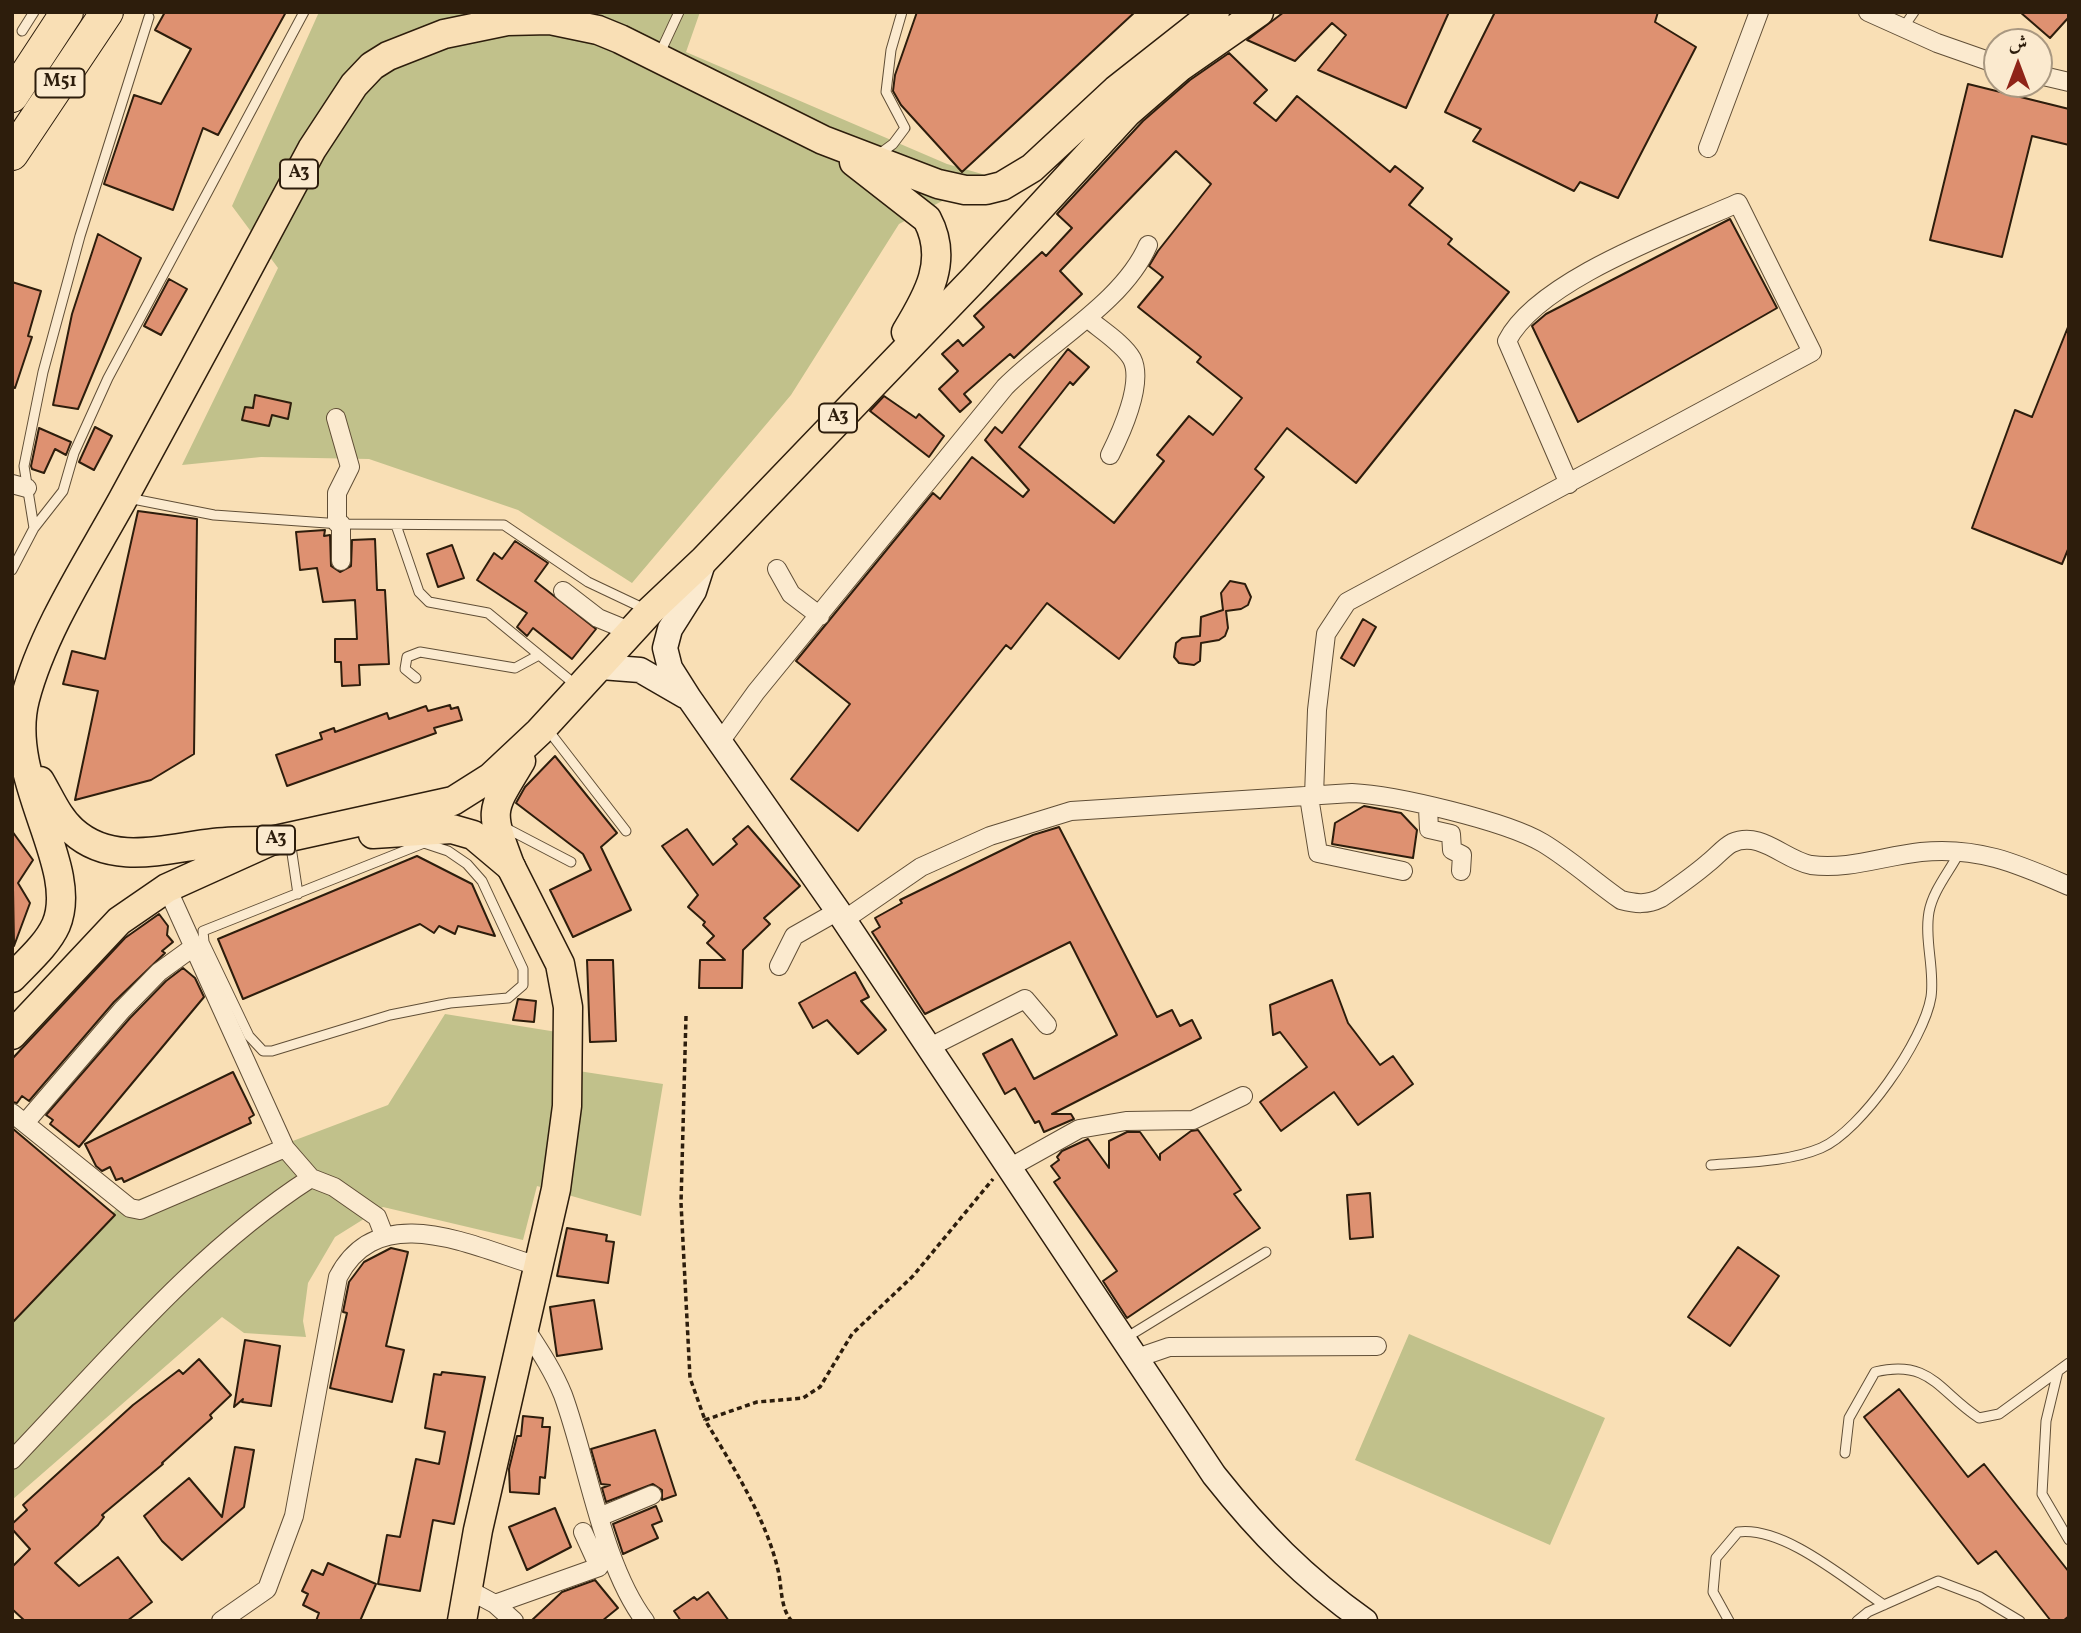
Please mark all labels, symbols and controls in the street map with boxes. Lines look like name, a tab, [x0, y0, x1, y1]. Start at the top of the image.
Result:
north arrow	[1983, 28, 2053, 98]
text: ش	[2009, 31, 2027, 57]
road number: M51	[36, 68, 84, 98]
road number: A3	[280, 160, 318, 188]
road number: A3	[819, 404, 857, 432]
road number: A3	[257, 826, 295, 854]

